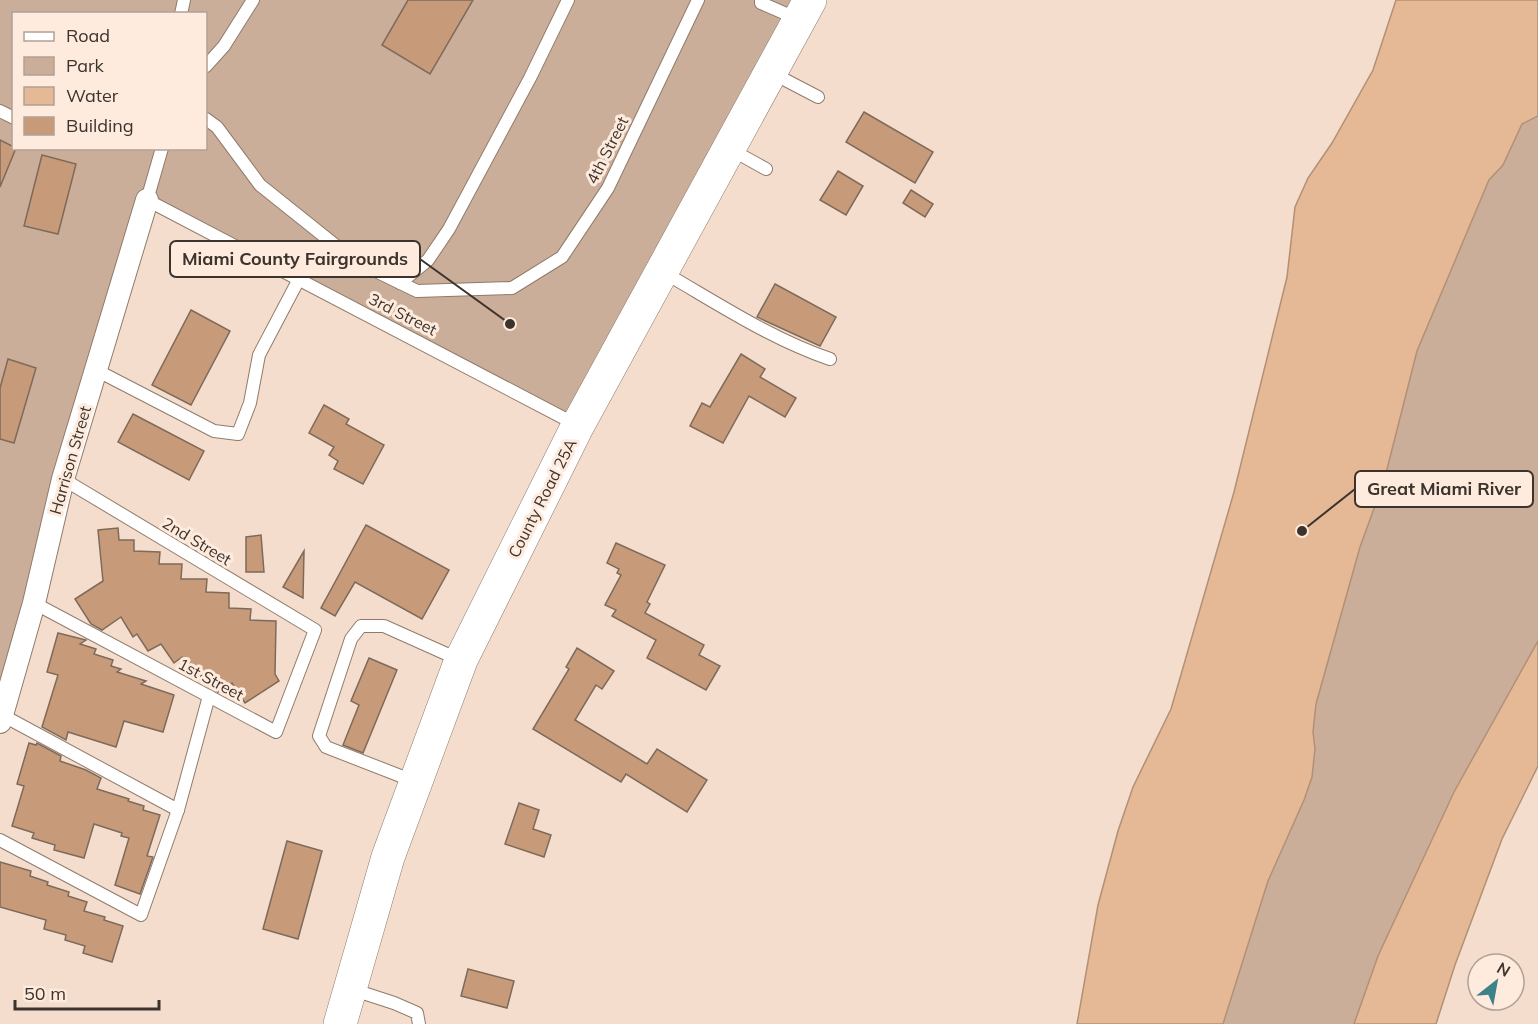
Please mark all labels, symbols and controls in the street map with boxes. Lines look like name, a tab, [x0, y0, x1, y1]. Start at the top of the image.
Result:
legend	[12, 12, 207, 150]
text: Road	[66, 24, 110, 47]
text: Park	[66, 54, 105, 77]
text: Water	[66, 84, 119, 107]
street label: 4th Street	[582, 113, 633, 187]
text: Building	[66, 114, 134, 137]
callout: Miami County Fairgrounds	[170, 241, 420, 277]
text: Miami County Fairgrounds	[182, 247, 408, 270]
street label: 3rd Street	[366, 288, 441, 340]
street label: Harrison Street	[45, 403, 95, 517]
street label: County Road 25A	[503, 435, 581, 561]
callout: Great Miami River	[1355, 471, 1533, 507]
text: Great Miami River	[1367, 477, 1522, 500]
street label: 2nd Street	[159, 513, 235, 570]
street label: 1st Street	[175, 653, 248, 705]
north arrow	[1466, 952, 1526, 1012]
text: N	[1493, 957, 1514, 981]
scale bar	[15, 973, 159, 1011]
text: 50 m	[24, 982, 66, 1005]

